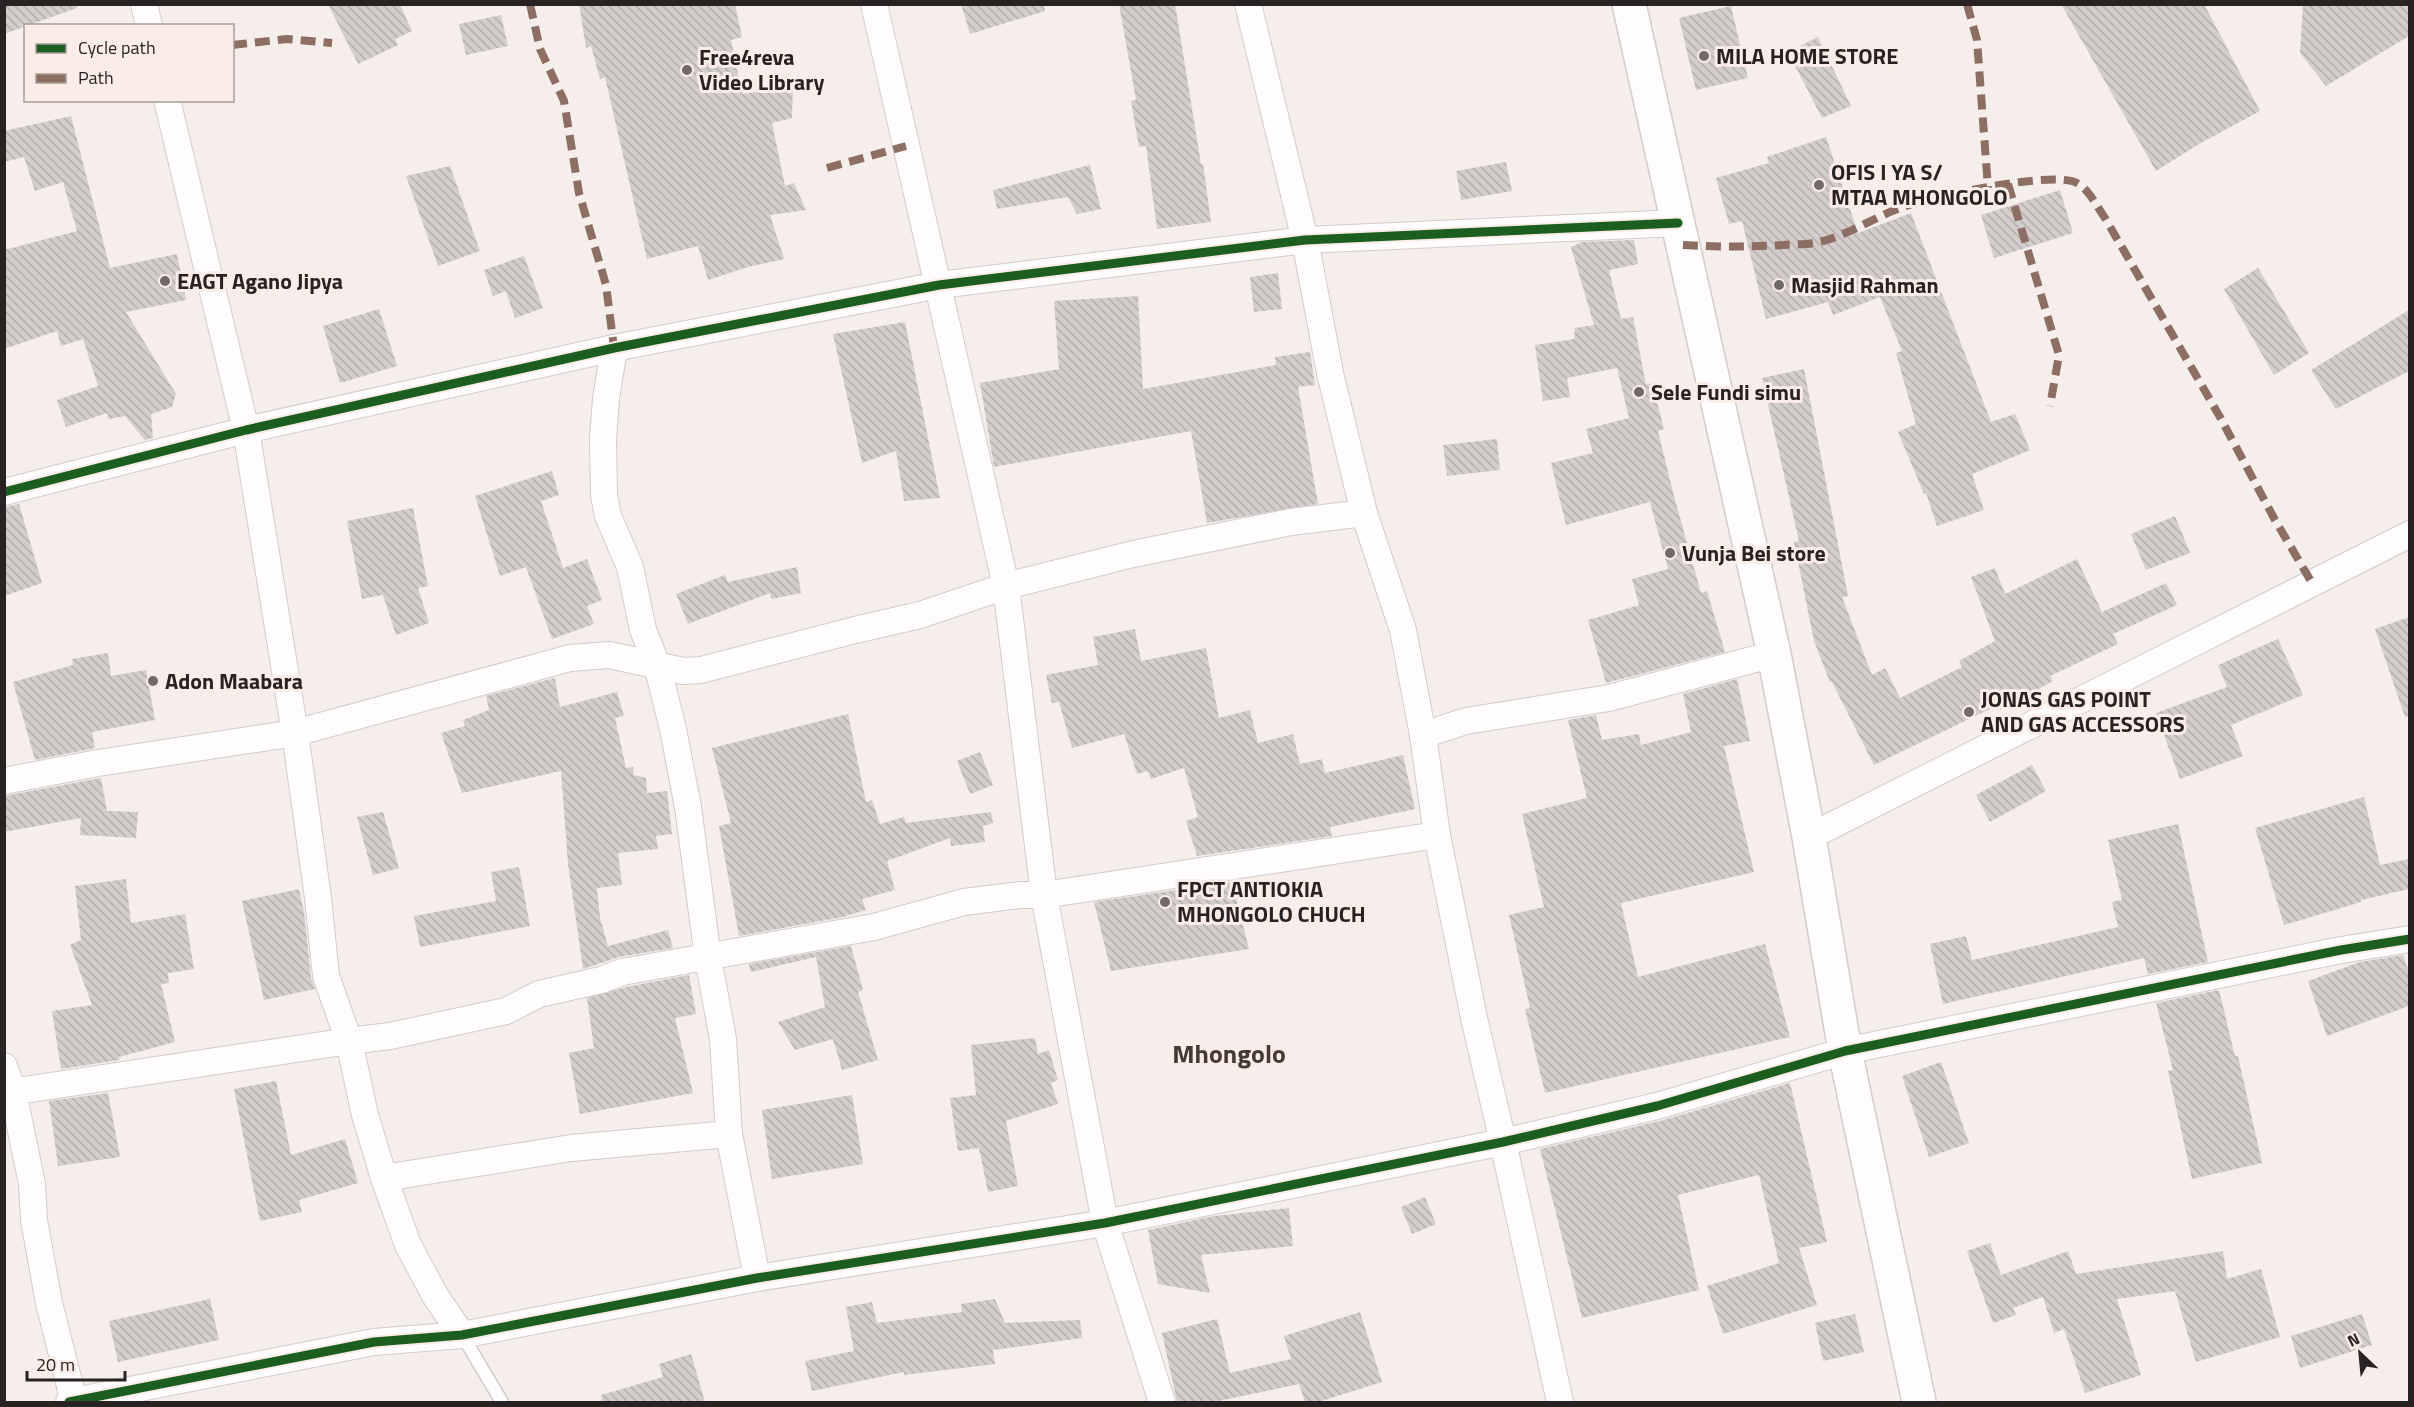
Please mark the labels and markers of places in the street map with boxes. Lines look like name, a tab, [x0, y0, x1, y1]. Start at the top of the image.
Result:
place label: MILA HOME STORE	[1716, 39, 1898, 73]
place label: Free4reva Video Library	[699, 40, 824, 99]
marker: MILA HOME STORE	[1697, 49, 1711, 63]
marker: Free4reva Video Library	[680, 63, 694, 77]
place label: OFIS I YA S/ MTAA MHONGOLO	[1831, 155, 2008, 214]
marker: OFIS I YA S/ MTAA MHONGOLO	[1812, 178, 1826, 192]
place label: EAGT Agano Jipya	[177, 264, 343, 298]
place label: Masjid Rahman	[1791, 268, 1939, 302]
marker: EAGT Agano Jipya	[158, 274, 172, 288]
marker: Masjid Rahman	[1772, 278, 1786, 292]
place label: Sele Fundi simu	[1651, 375, 1801, 409]
marker: Sele Fundi simu	[1632, 385, 1646, 399]
place label: Vunja Bei store	[1682, 536, 1826, 570]
marker: Vunja Bei store	[1663, 546, 1677, 560]
place label: Adon Maabara	[165, 664, 303, 698]
marker: Adon Maabara	[146, 674, 160, 688]
place label: JONAS GAS POINT AND GAS ACCESSORS	[1981, 682, 2185, 741]
marker: JONAS GAS POINT AND GAS ACCESSORS	[1962, 705, 1976, 719]
place label: FPCT ANTIOKIA MHONGOLO CHUCH	[1177, 872, 1366, 931]
marker: FPCT ANTIOKIA MHONGOLO CHUCH	[1158, 895, 1172, 909]

